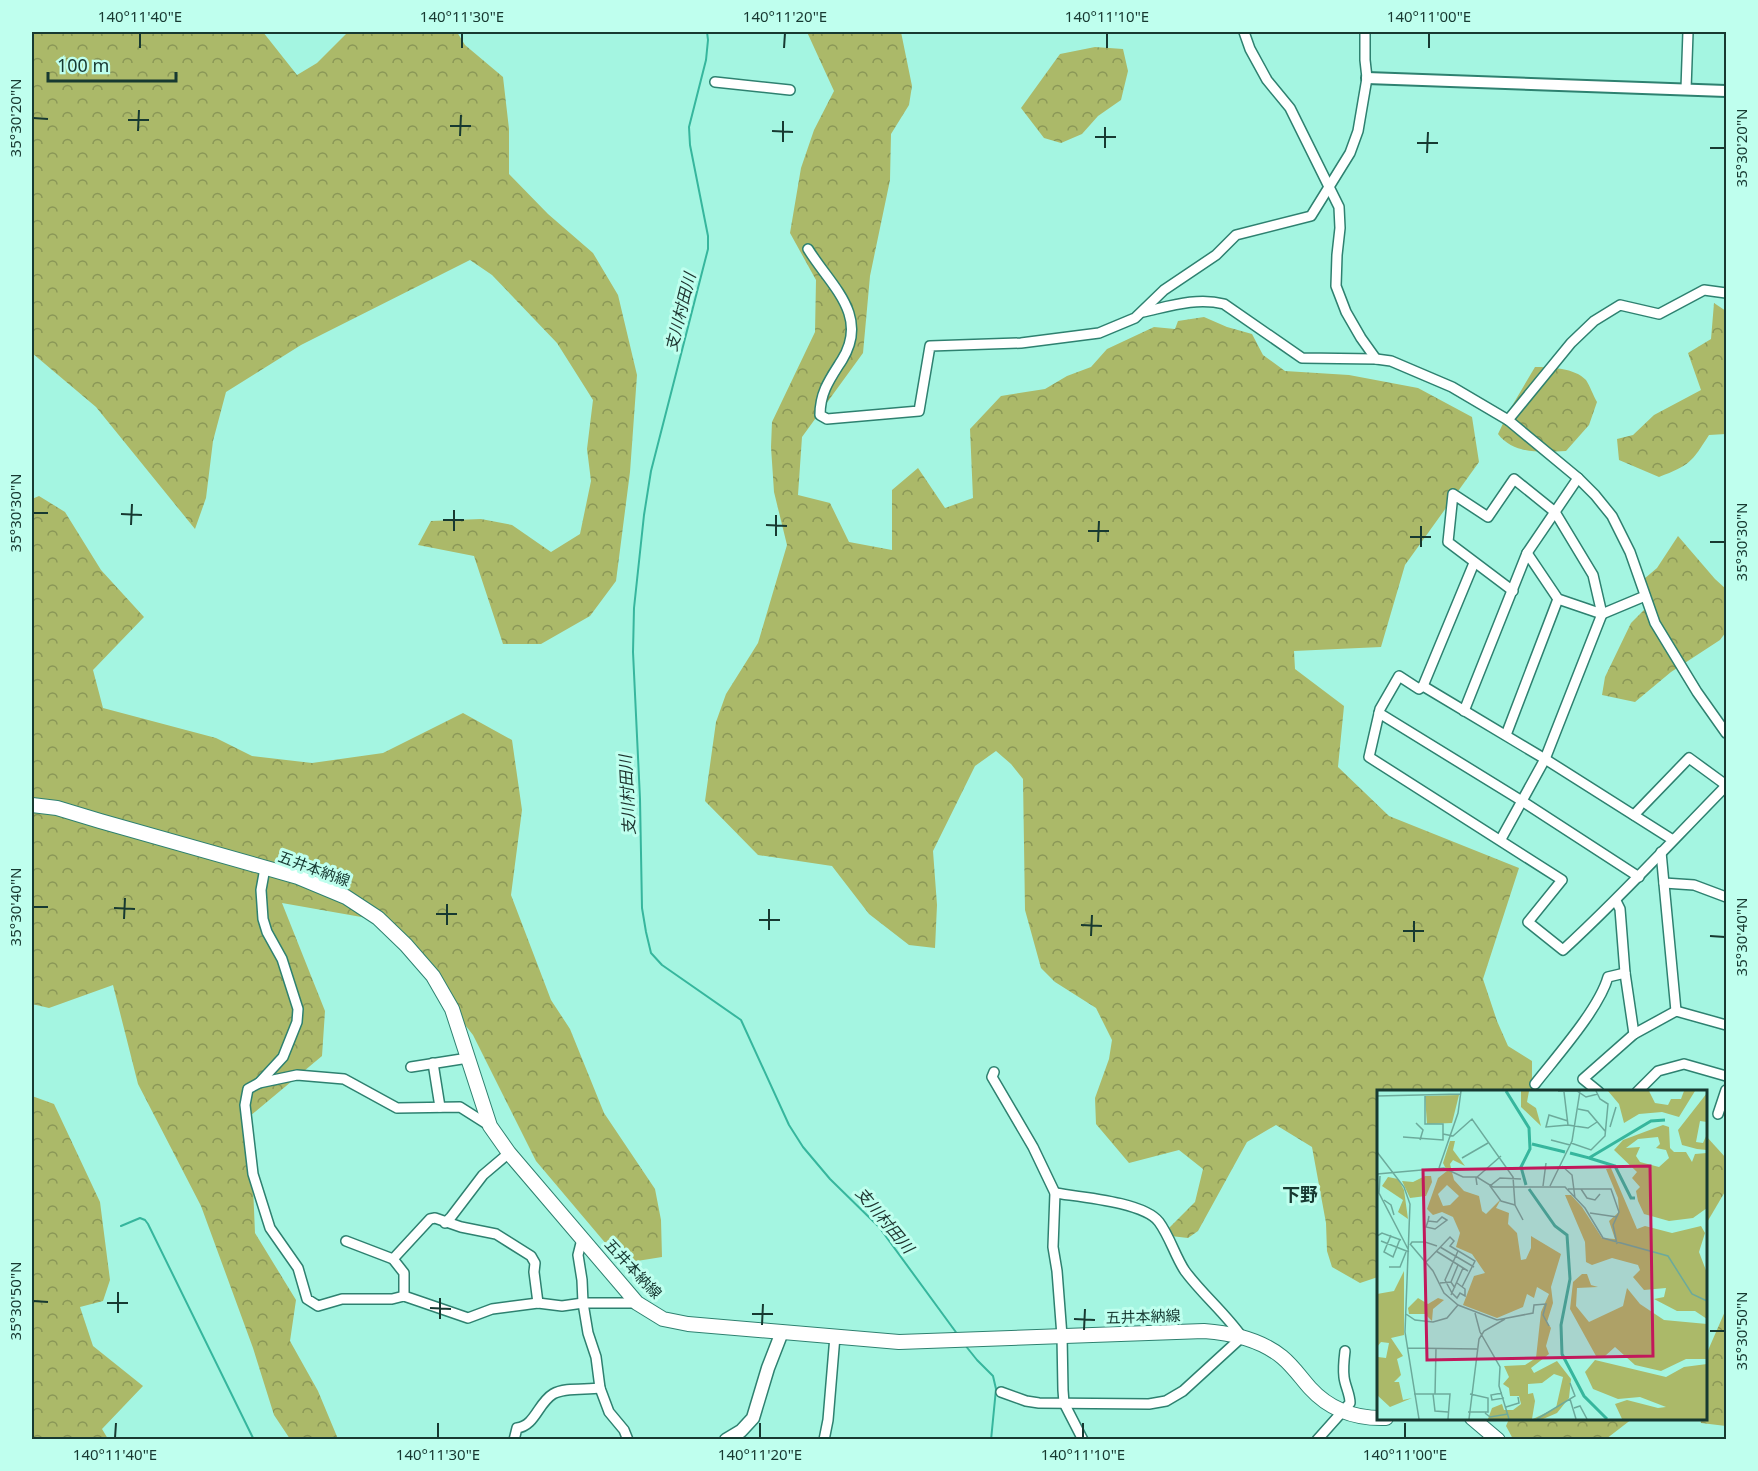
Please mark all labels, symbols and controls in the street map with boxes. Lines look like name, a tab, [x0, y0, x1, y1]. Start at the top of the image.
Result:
text: 140°11'40"E	[98, 6, 182, 26]
text: 140°11'30"E	[420, 6, 504, 26]
text: 140°11'20"E	[743, 6, 827, 26]
text: 140°11'10"E	[1065, 6, 1149, 26]
text: 140°11'00"E	[1387, 6, 1471, 26]
scale bar	[48, 45, 176, 83]
text: 100 m	[57, 53, 109, 77]
text: 35°30'20"N	[5, 79, 25, 157]
text: 35°30'20"N	[1731, 109, 1751, 187]
water label: 支川村田川	[660, 269, 701, 353]
text: 35°30'30"N	[5, 474, 25, 552]
text: 35°30'30"N	[1731, 503, 1751, 581]
water label: 支川村田川	[614, 752, 640, 836]
street label: 五井本納線	[276, 846, 353, 890]
text: 35°30'40"N	[5, 868, 25, 946]
text: 35°30'40"N	[1731, 898, 1751, 976]
inset map	[1377, 1090, 1707, 1420]
water label: 支川村田川	[851, 1182, 920, 1259]
district label: 下野	[1282, 1182, 1318, 1206]
street label: 五井本納線	[601, 1234, 667, 1303]
text: 35°30'50"N	[5, 1262, 25, 1340]
text: 35°30'50"N	[1731, 1292, 1751, 1370]
street label: 五井本納線	[1105, 1305, 1181, 1327]
text: 140°11'40"E	[73, 1444, 157, 1464]
text: 140°11'30"E	[396, 1444, 480, 1464]
text: 140°11'20"E	[718, 1444, 802, 1464]
text: 140°11'10"E	[1041, 1444, 1125, 1464]
text: 140°11'00"E	[1363, 1444, 1447, 1464]

